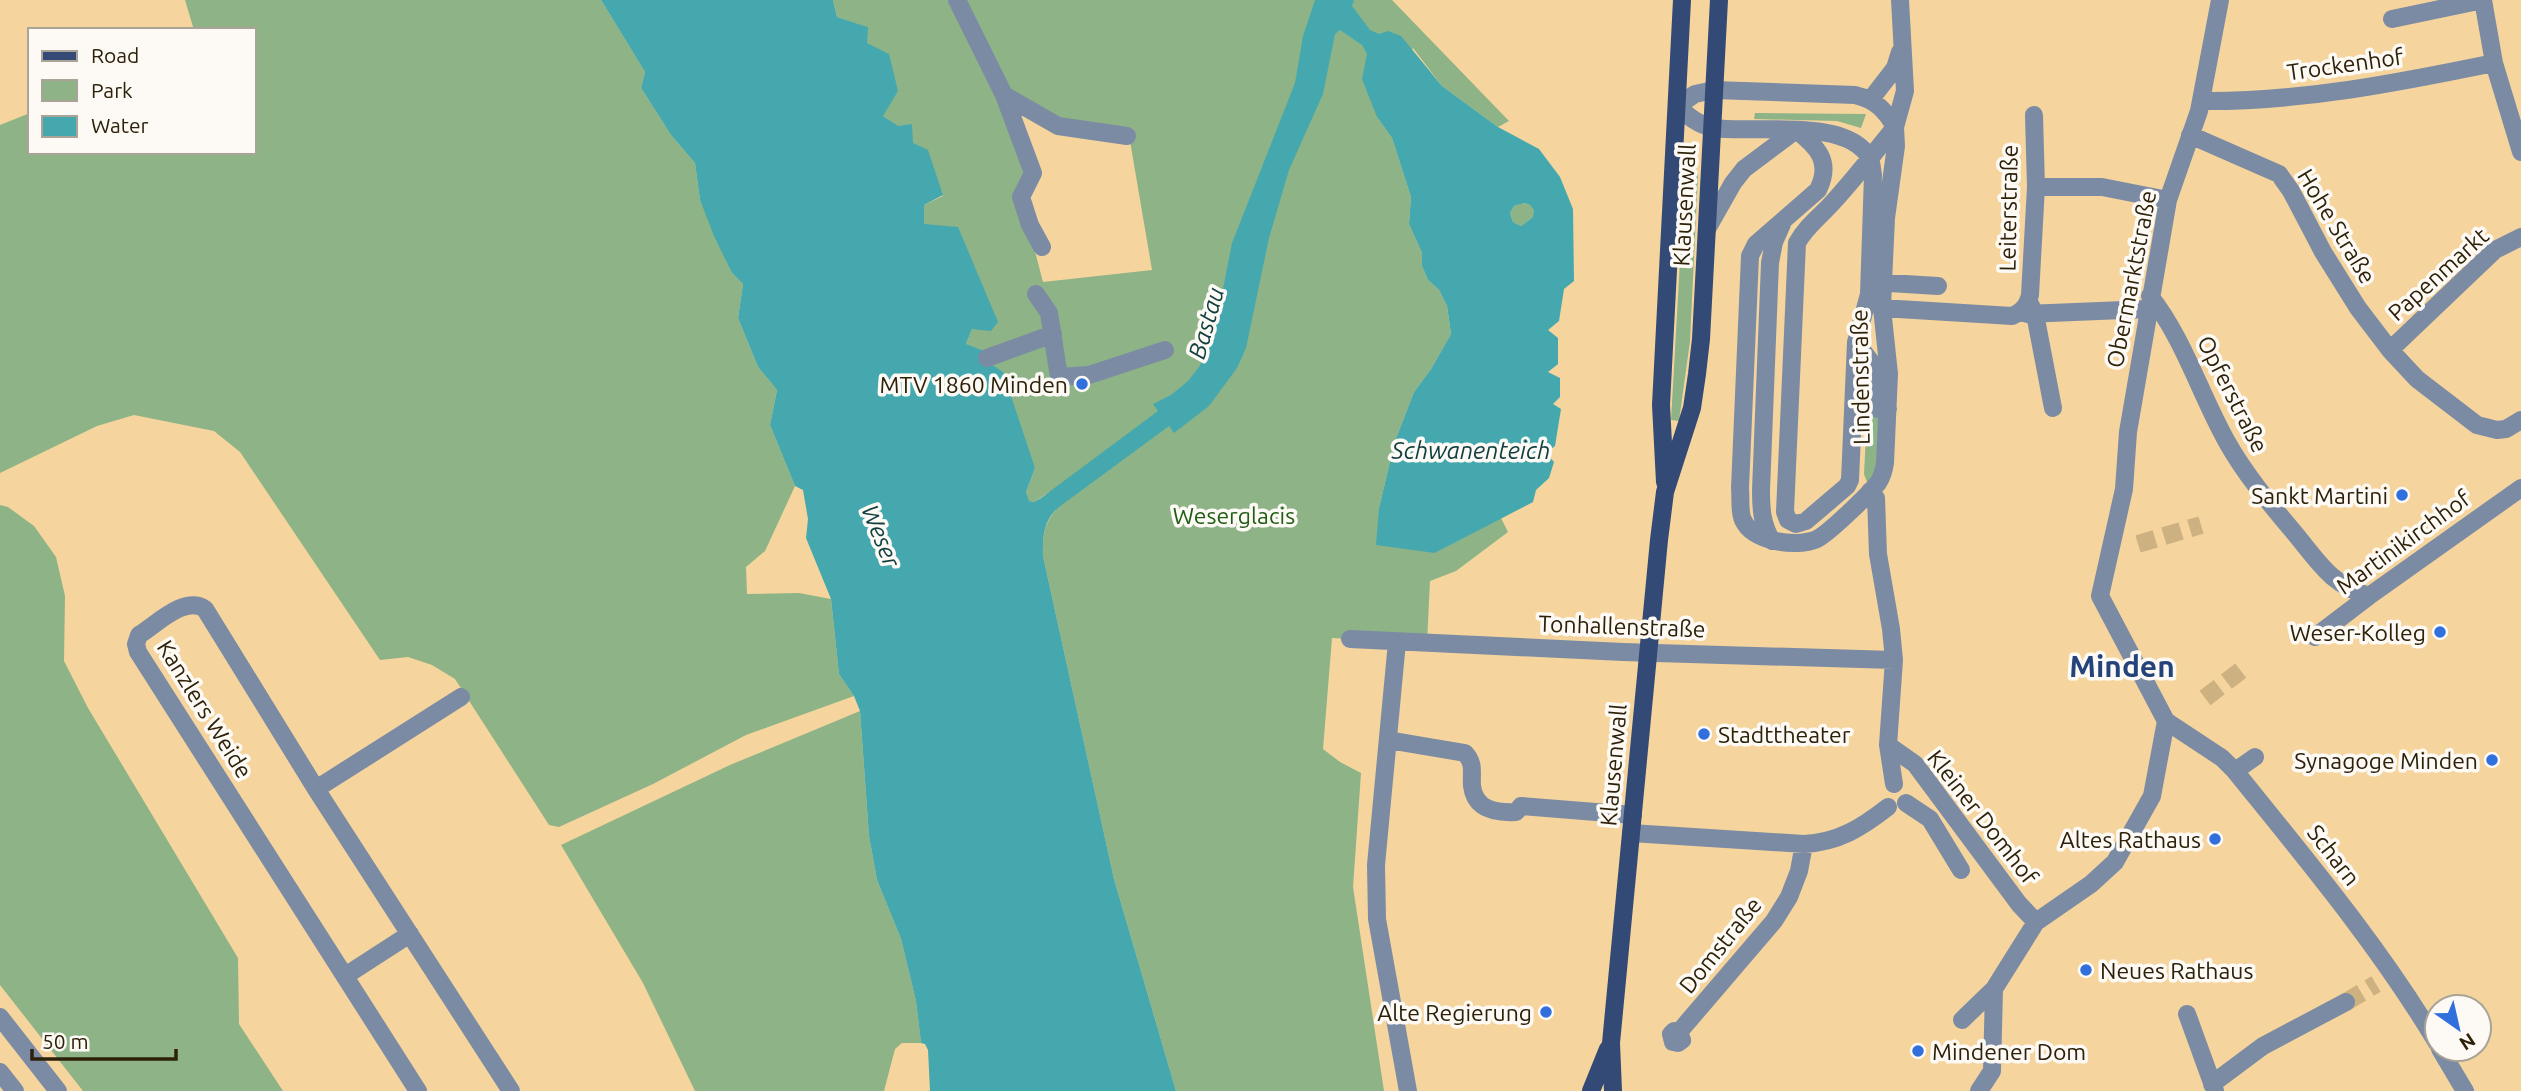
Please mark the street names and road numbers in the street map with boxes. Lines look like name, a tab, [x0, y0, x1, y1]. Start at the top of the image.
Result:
street label: Trockenhof	[2285, 43, 2405, 85]
street label: Klausenwall	[1668, 143, 1700, 267]
street label: Leiterstraße	[1994, 145, 2022, 271]
street label: Hohe Straße	[2293, 164, 2381, 288]
street label: Obermarktstraße	[2102, 188, 2160, 370]
street label: Papenmarkt	[2383, 223, 2493, 325]
street label: Lindenstraße	[1846, 309, 1874, 445]
street label: Opferstraße	[2193, 331, 2273, 457]
street label: Martinikirchhof	[2331, 485, 2475, 599]
street label: Tonhallenstraße	[1538, 611, 1706, 641]
street label: Kanzlers Weide	[153, 636, 257, 782]
street label: Klausenwall	[1595, 703, 1631, 827]
street label: Kleiner Domhof	[1923, 745, 2043, 889]
street label: Scharn	[2303, 820, 2365, 890]
street label: Domstraße	[1674, 892, 1766, 998]

